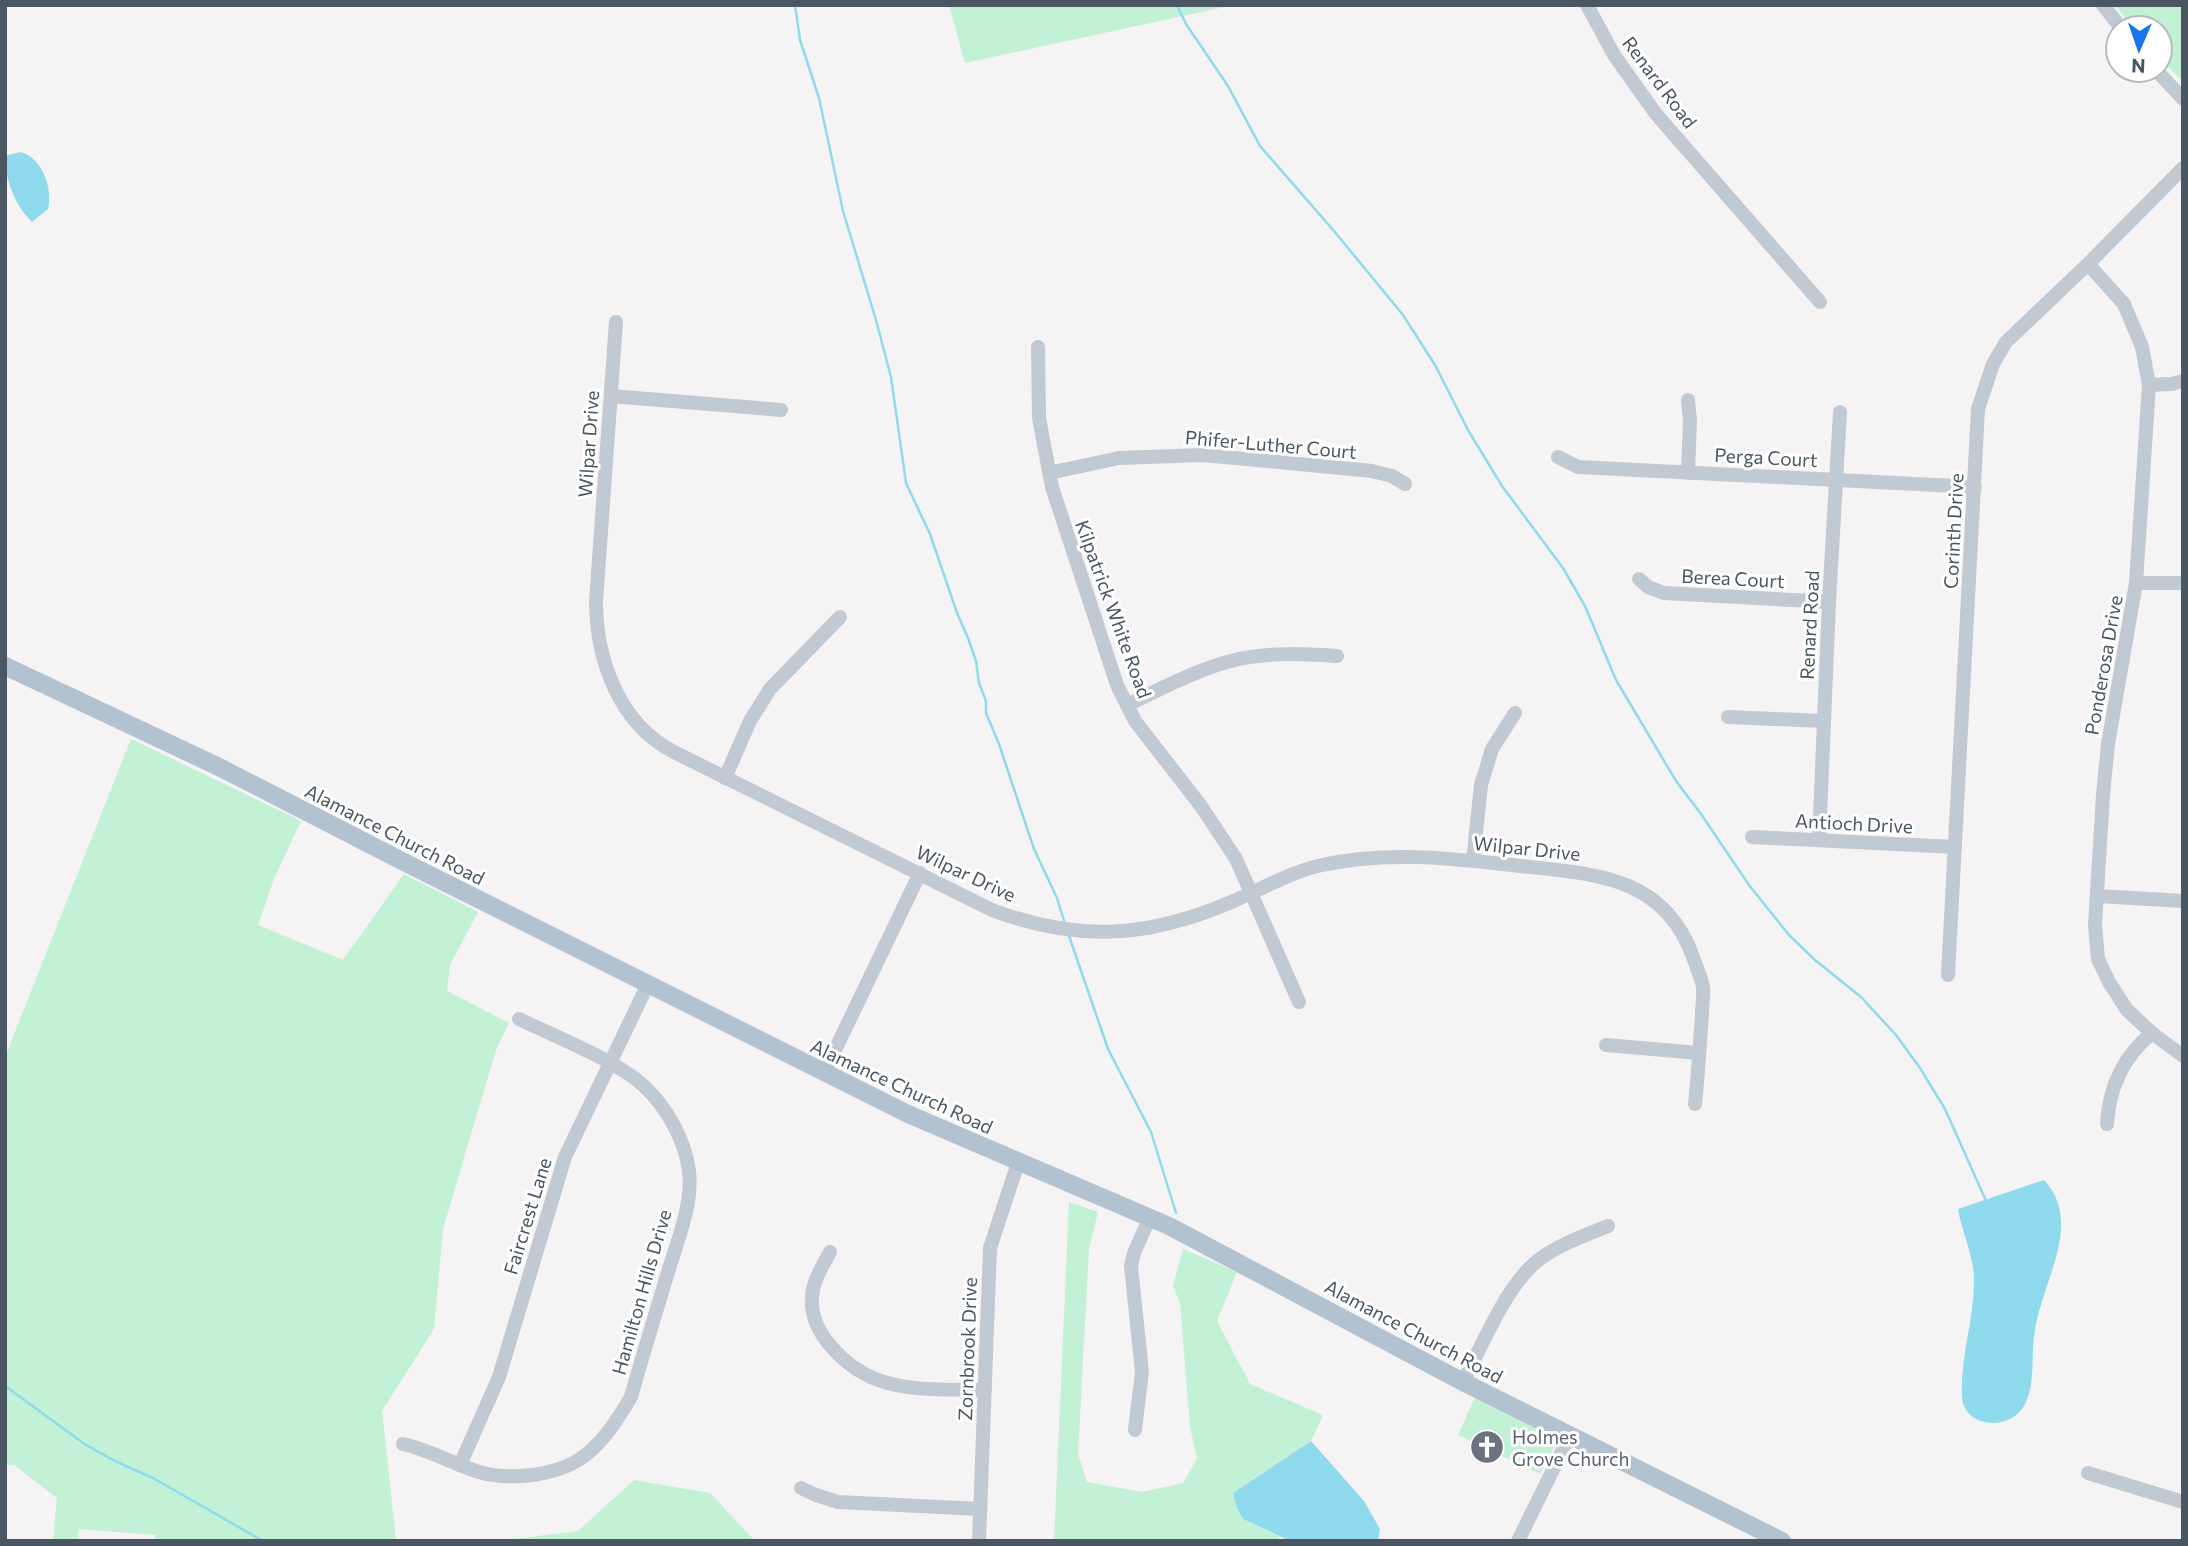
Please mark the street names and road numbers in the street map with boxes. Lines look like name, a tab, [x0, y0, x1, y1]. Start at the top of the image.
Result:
street label: Renard Road	[1618, 31, 1702, 133]
street label: Wilpar Drive	[573, 390, 603, 498]
street label: Phifer-Luther Court	[1184, 425, 1358, 463]
street label: Perga Court	[1714, 443, 1818, 471]
street label: Corinth Drive	[1938, 473, 1968, 589]
street label: Kilpatrick White Road	[1071, 517, 1157, 701]
street label: Berea Court	[1681, 564, 1785, 592]
street label: Renard Road	[1795, 570, 1823, 680]
street label: Ponderosa Drive	[2079, 593, 2127, 737]
street label: Alamance Church Road	[301, 779, 489, 889]
street label: Antioch Drive	[1795, 808, 1913, 838]
street label: Wilpar Drive	[1472, 831, 1582, 865]
street label: Wilpar Drive	[912, 840, 1020, 906]
street label: Alamance Church Road	[807, 1034, 997, 1138]
street label: Faircrest Lane	[498, 1155, 556, 1277]
street label: Hamilton Hills Drive	[606, 1207, 676, 1377]
street label: Alamance Church Road	[1321, 1274, 1507, 1388]
street label: Zornbrook Drive	[953, 1277, 981, 1421]

